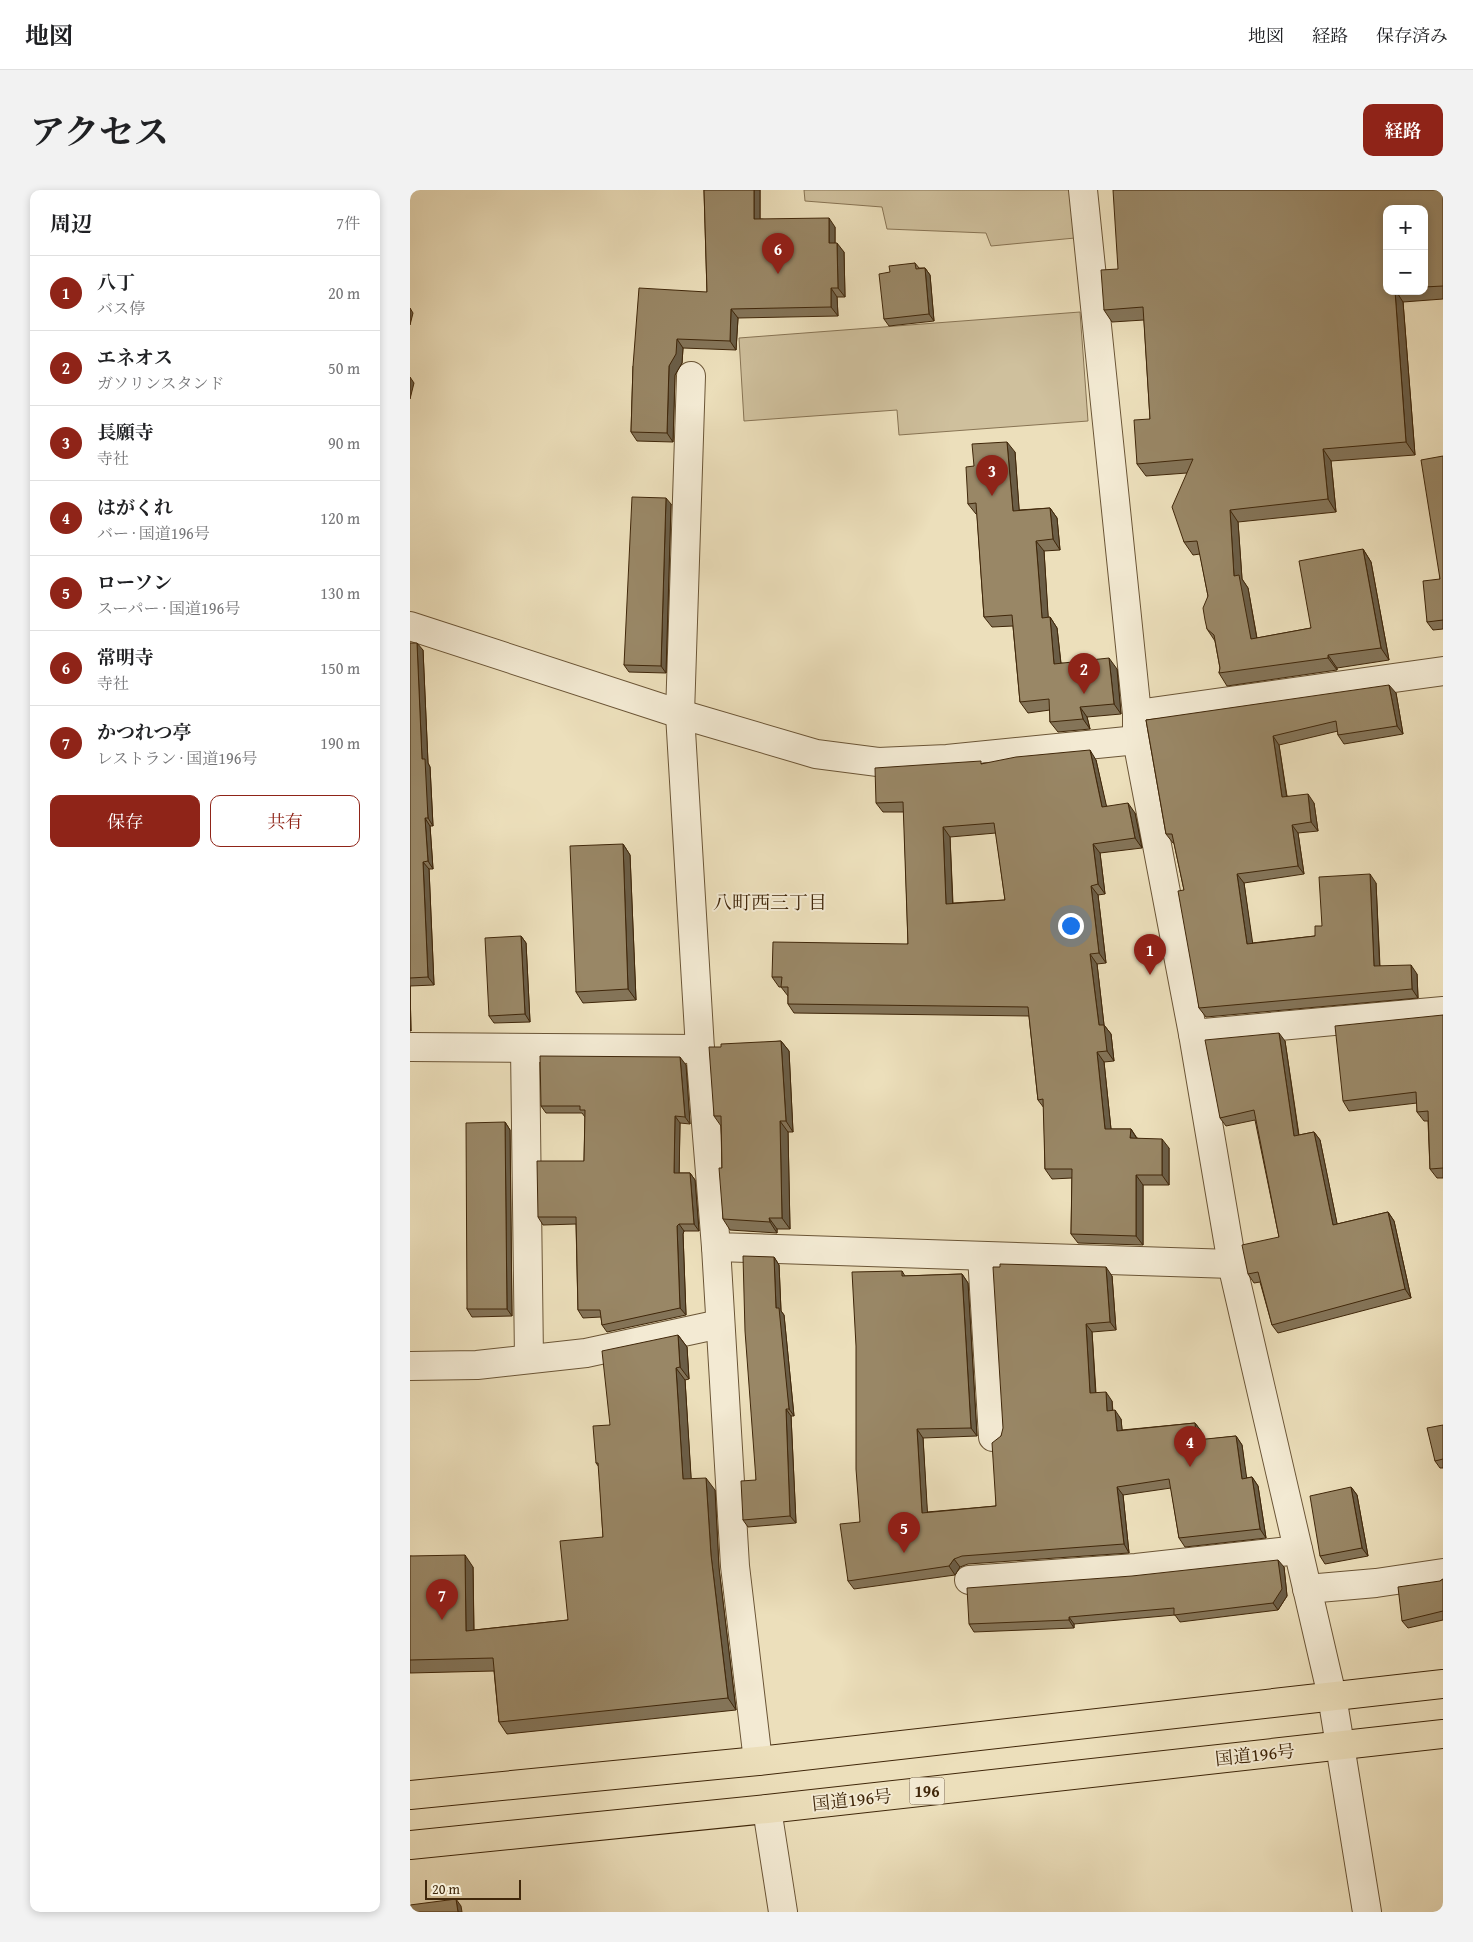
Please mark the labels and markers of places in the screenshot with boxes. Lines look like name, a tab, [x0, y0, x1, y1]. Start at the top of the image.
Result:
pin: 6	[762, 233, 794, 274]
pin: 3	[976, 455, 1008, 496]
pin: 2	[1068, 653, 1100, 694]
pin: 1	[1134, 934, 1166, 975]
pin: 4	[1174, 1426, 1206, 1467]
pin: 5	[888, 1512, 920, 1553]
pin: 7	[426, 1579, 458, 1620]

